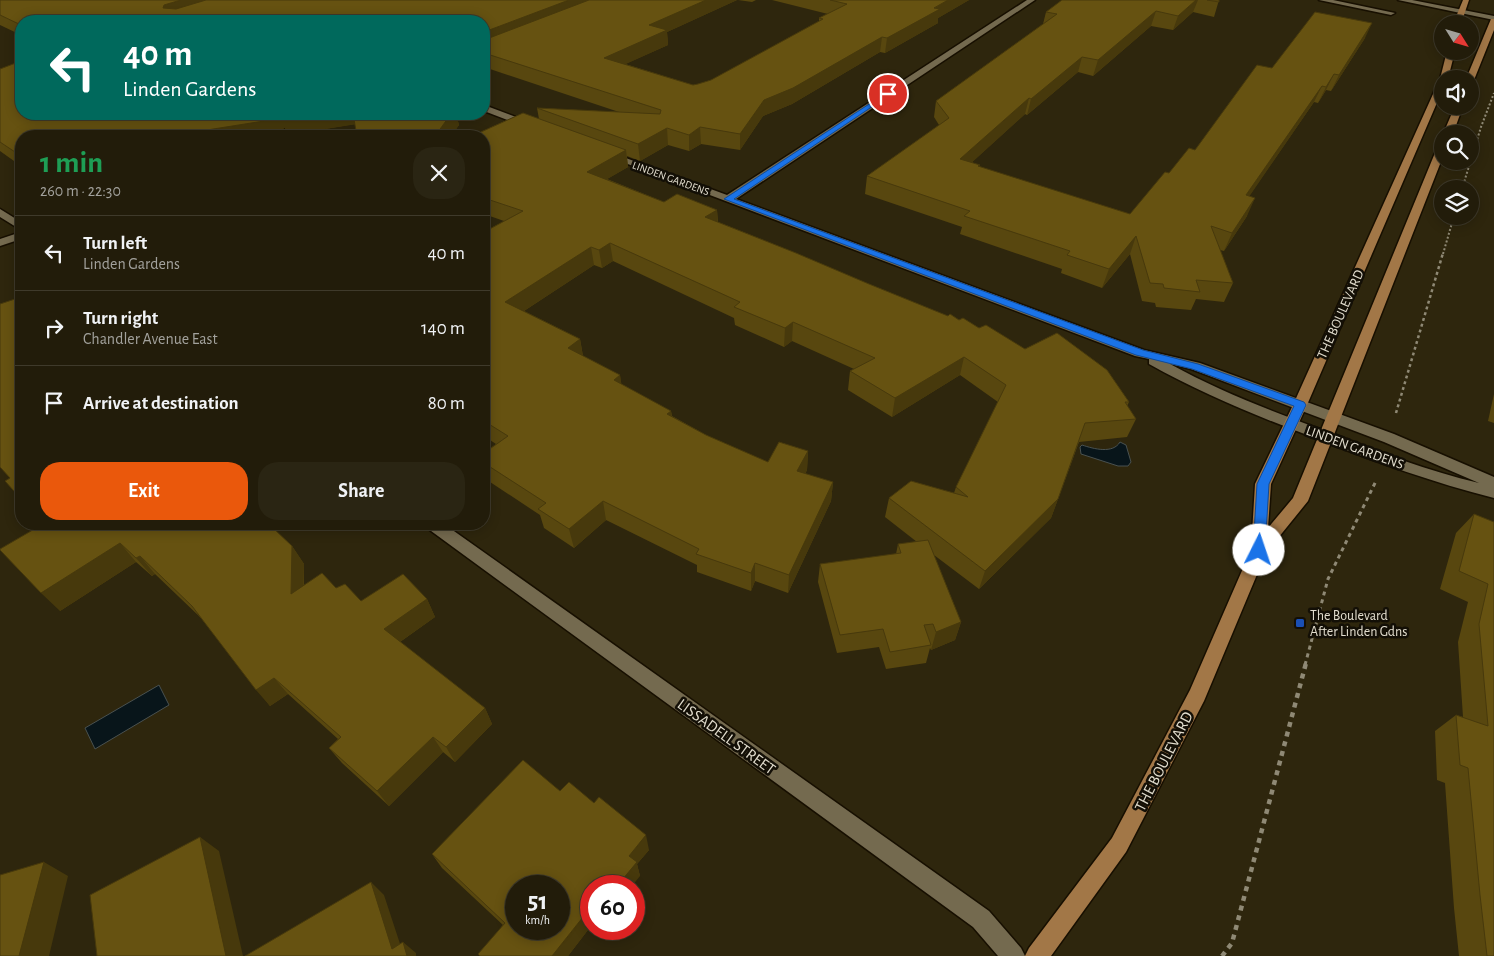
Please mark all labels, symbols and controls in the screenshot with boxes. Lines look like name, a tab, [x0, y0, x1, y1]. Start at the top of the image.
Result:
north arrow	[1434, 15, 1479, 60]
map controls	[1434, 15, 1479, 225]
icon: left	[40, 35, 105, 100]
text: 40 m	[123, 37, 192, 72]
button: sound	[1434, 70, 1479, 115]
pin	[867, 73, 909, 115]
text: Linden Gardens	[123, 78, 256, 100]
icon: arrive	[874, 80, 902, 108]
button: search	[1434, 125, 1479, 170]
button: close	[413, 147, 465, 199]
text: 1 min	[40, 148, 103, 178]
street label: LINDEN GARDENS	[631, 159, 711, 197]
button: layers	[1434, 180, 1479, 225]
text: 260 m · 22:30	[40, 183, 121, 199]
text: Turn left	[83, 234, 147, 253]
icon: left	[40, 239, 68, 267]
text: 40 m	[427, 244, 465, 263]
text: Linden Gardens	[83, 256, 180, 272]
street label: THE BOULEVARD	[1315, 268, 1367, 361]
text: Turn right	[83, 309, 158, 328]
icon: right	[40, 314, 68, 342]
text: 140 m	[421, 319, 465, 338]
text: Chandler Avenue East	[83, 331, 218, 347]
icon: arrive	[40, 389, 68, 417]
text: Arrive at destination	[83, 394, 239, 413]
text: 80 m	[428, 394, 465, 413]
street label: LINDEN GARDENS	[1304, 424, 1405, 472]
button: Exit	[40, 462, 248, 520]
button: Share	[258, 462, 465, 520]
position arrow	[1232, 523, 1284, 575]
place label: The Boulevard After Linden Gdns	[1310, 609, 1407, 639]
marker: The Boulevard After Linden Gdns	[1294, 617, 1306, 629]
street label: LISSADELL STREET	[675, 696, 778, 778]
street label: THE BOULEVARD	[1132, 709, 1196, 814]
speed limit sign: 60	[580, 875, 645, 940]
text: 51	[528, 889, 547, 914]
text: km/h	[525, 914, 550, 926]

